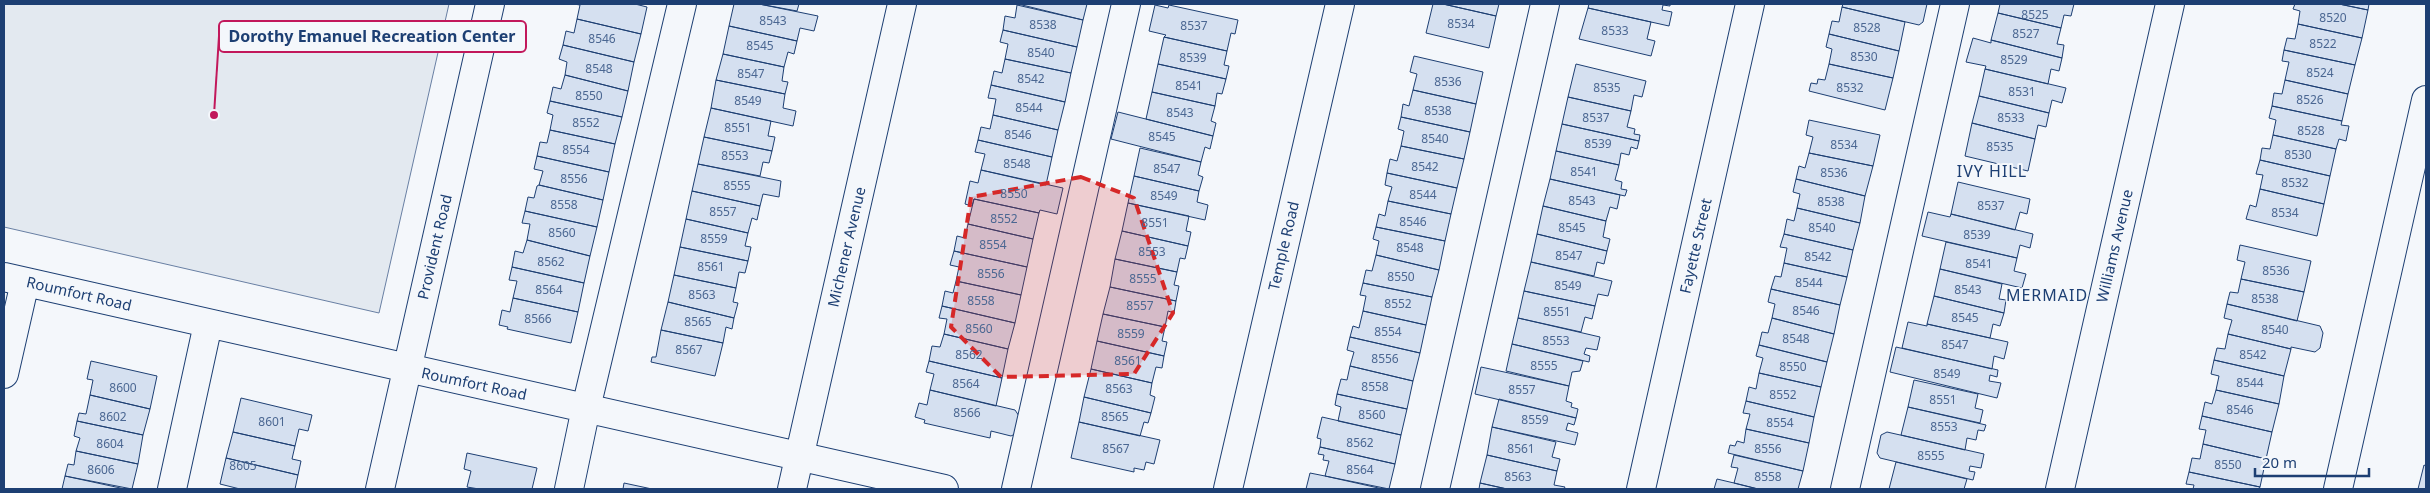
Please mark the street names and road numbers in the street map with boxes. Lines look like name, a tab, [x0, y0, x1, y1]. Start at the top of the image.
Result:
street label: Michener Avenue	[822, 185, 870, 309]
street label: Williams Avenue	[2091, 187, 2137, 304]
street label: Provident Road	[412, 192, 456, 301]
street label: Fayette Street	[1674, 196, 1716, 295]
street label: Temple Road	[1263, 199, 1303, 292]
street label: Roumfort Road	[25, 271, 134, 315]
street label: Roumfort Road	[420, 362, 529, 404]

